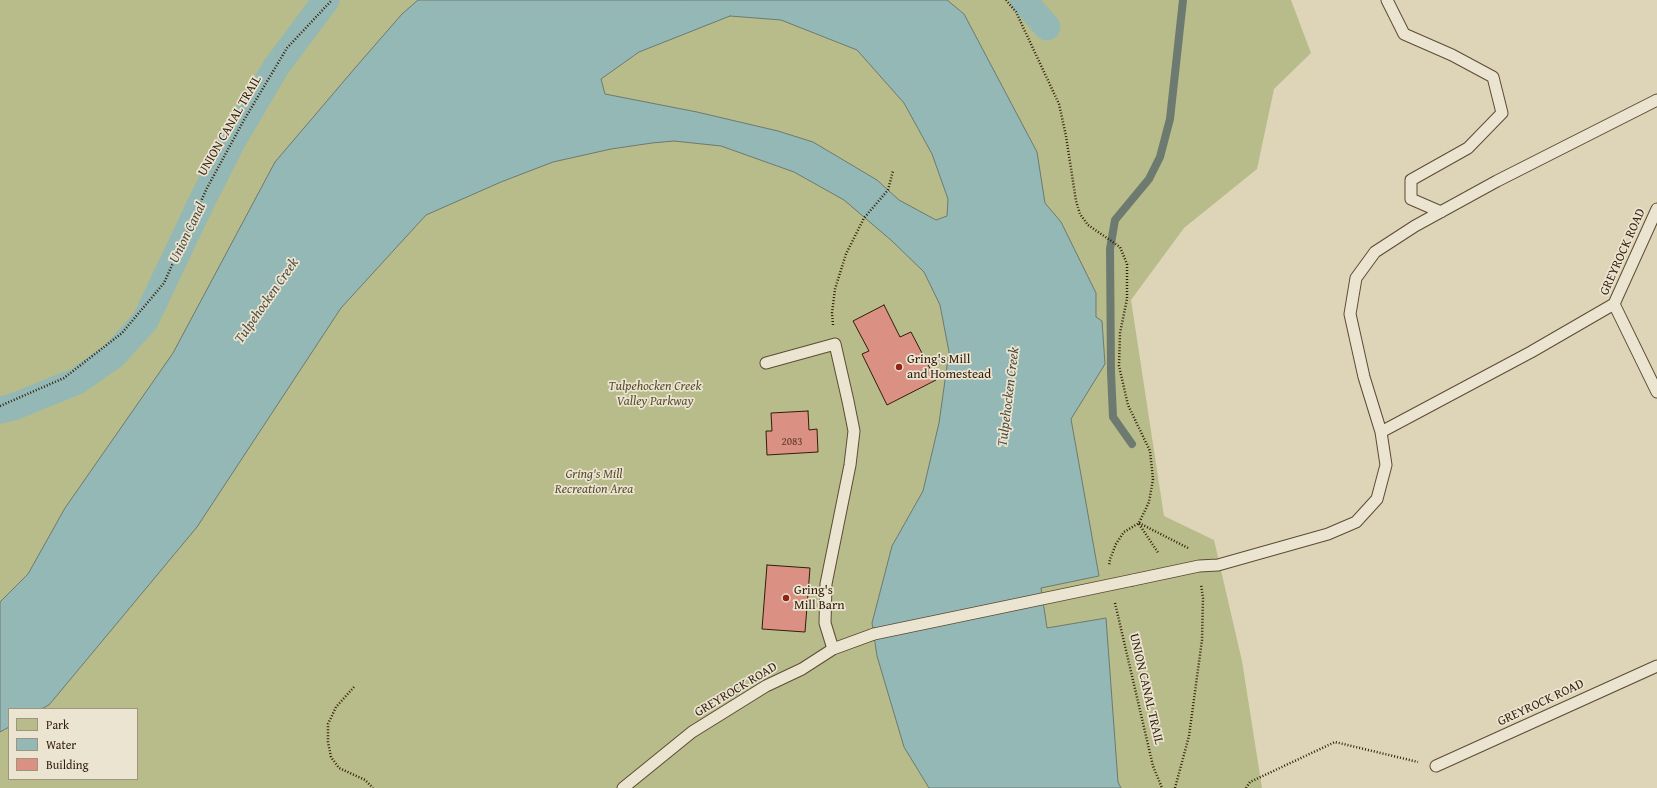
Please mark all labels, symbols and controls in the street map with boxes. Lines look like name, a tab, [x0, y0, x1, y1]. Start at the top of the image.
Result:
street label: UNION CANAL TRAIL	[195, 73, 265, 179]
water label: Union Canal	[166, 200, 210, 266]
street label: GREYROCK ROAD	[1597, 206, 1649, 298]
water label: Tulpehocken Creek	[231, 255, 303, 347]
water label: Tulpehocken Creek	[995, 346, 1023, 448]
place label: Gring's Mill and Homestead	[907, 352, 991, 383]
marker: Gring's Mill and Homestead	[894, 362, 904, 372]
park label: Tulpehocken Creek Valley Parkway	[609, 379, 701, 410]
house number: 2083	[781, 435, 803, 449]
park label: Gring's Mill Recreation Area	[555, 467, 633, 498]
place label: Gring's Mill Barn	[794, 583, 845, 614]
marker: Gring's Mill Barn	[781, 593, 791, 603]
street label: UNION CANAL TRAIL	[1126, 632, 1166, 746]
street label: GREYROCK ROAD	[692, 659, 780, 721]
street label: GREYROCK ROAD	[1495, 676, 1587, 730]
legend	[8, 708, 138, 780]
text: Park	[46, 716, 69, 733]
text: Water	[46, 736, 76, 753]
text: Building	[46, 756, 89, 773]

